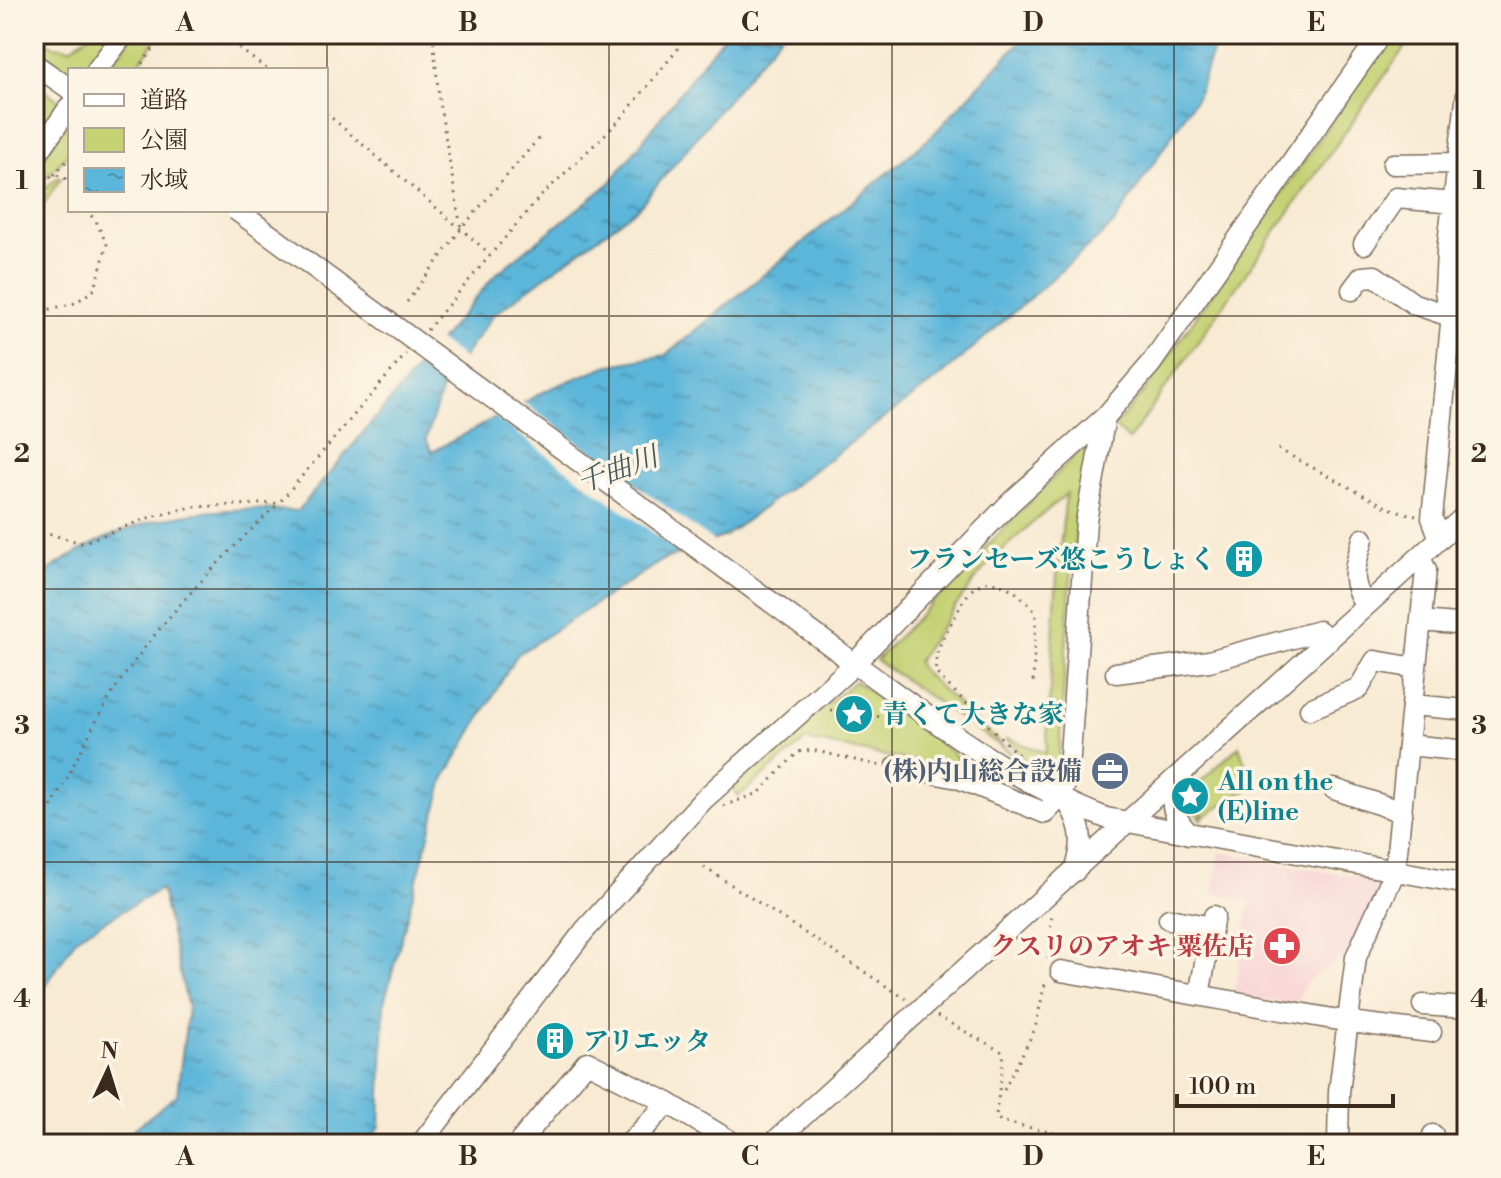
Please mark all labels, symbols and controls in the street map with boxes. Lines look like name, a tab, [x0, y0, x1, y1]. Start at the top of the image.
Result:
text: A	[175, 7, 195, 39]
text: B	[458, 7, 478, 39]
text: C	[741, 7, 759, 39]
text: D	[1023, 7, 1043, 39]
text: E	[1307, 7, 1325, 39]
legend	[68, 68, 328, 212]
text: 道路	[140, 86, 188, 116]
text: 公園	[140, 126, 188, 156]
text: 1	[16, 165, 29, 197]
text: 1	[1473, 165, 1486, 197]
text: 水域	[140, 166, 188, 196]
text: 2	[14, 438, 30, 470]
text: 2	[1471, 438, 1487, 470]
water label: 千曲川	[572, 439, 666, 501]
building icon: フランセーズ悠こうしょく	[1223, 538, 1265, 580]
place label: フランセーズ悠こうしょく	[906, 544, 1216, 576]
place icon: 青くて大きな家	[833, 693, 875, 735]
place label: 青くて大きな家	[882, 699, 1064, 731]
text: 3	[14, 710, 30, 742]
text: 3	[1471, 710, 1487, 742]
office icon: (株)内山総合設備	[1089, 750, 1131, 792]
place label: (株)内山総合設備	[884, 756, 1082, 788]
place label: All on the (E)line	[1217, 766, 1333, 828]
place icon: All on the (E)line	[1169, 775, 1211, 817]
pharmacy icon: クスリのアオキ 粟佐店	[1261, 925, 1303, 967]
place label: クスリのアオキ 粟佐店	[990, 931, 1254, 963]
text: 4	[13, 983, 31, 1015]
text: 4	[1470, 983, 1488, 1015]
building icon: アリエッタ	[534, 1020, 576, 1062]
place label: アリエッタ	[583, 1026, 711, 1058]
north arrow	[68, 1030, 148, 1110]
text: N	[100, 1037, 120, 1066]
scale bar	[1177, 1058, 1393, 1108]
text: 100 m	[1189, 1072, 1256, 1102]
text: A	[175, 1141, 195, 1173]
text: B	[458, 1141, 478, 1173]
text: C	[741, 1141, 759, 1173]
text: D	[1023, 1141, 1043, 1173]
text: E	[1307, 1141, 1325, 1173]

